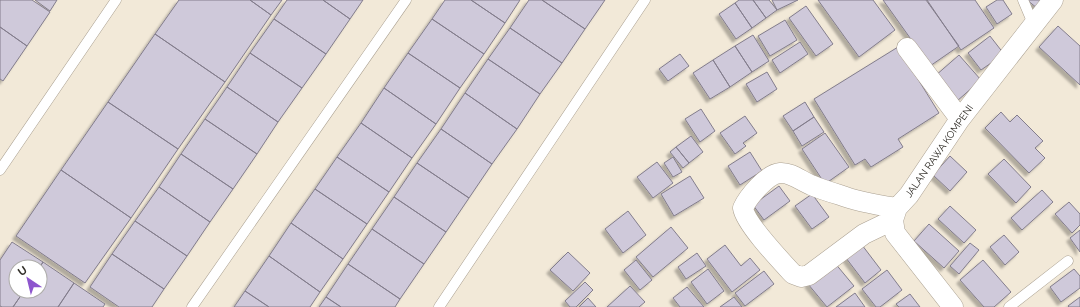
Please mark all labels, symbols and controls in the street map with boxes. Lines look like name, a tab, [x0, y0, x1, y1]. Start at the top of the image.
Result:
street label: JALAN RAWA KOMPENI	[903, 103, 975, 199]
north arrow	[8, 259, 48, 299]
text: U	[15, 264, 30, 279]

